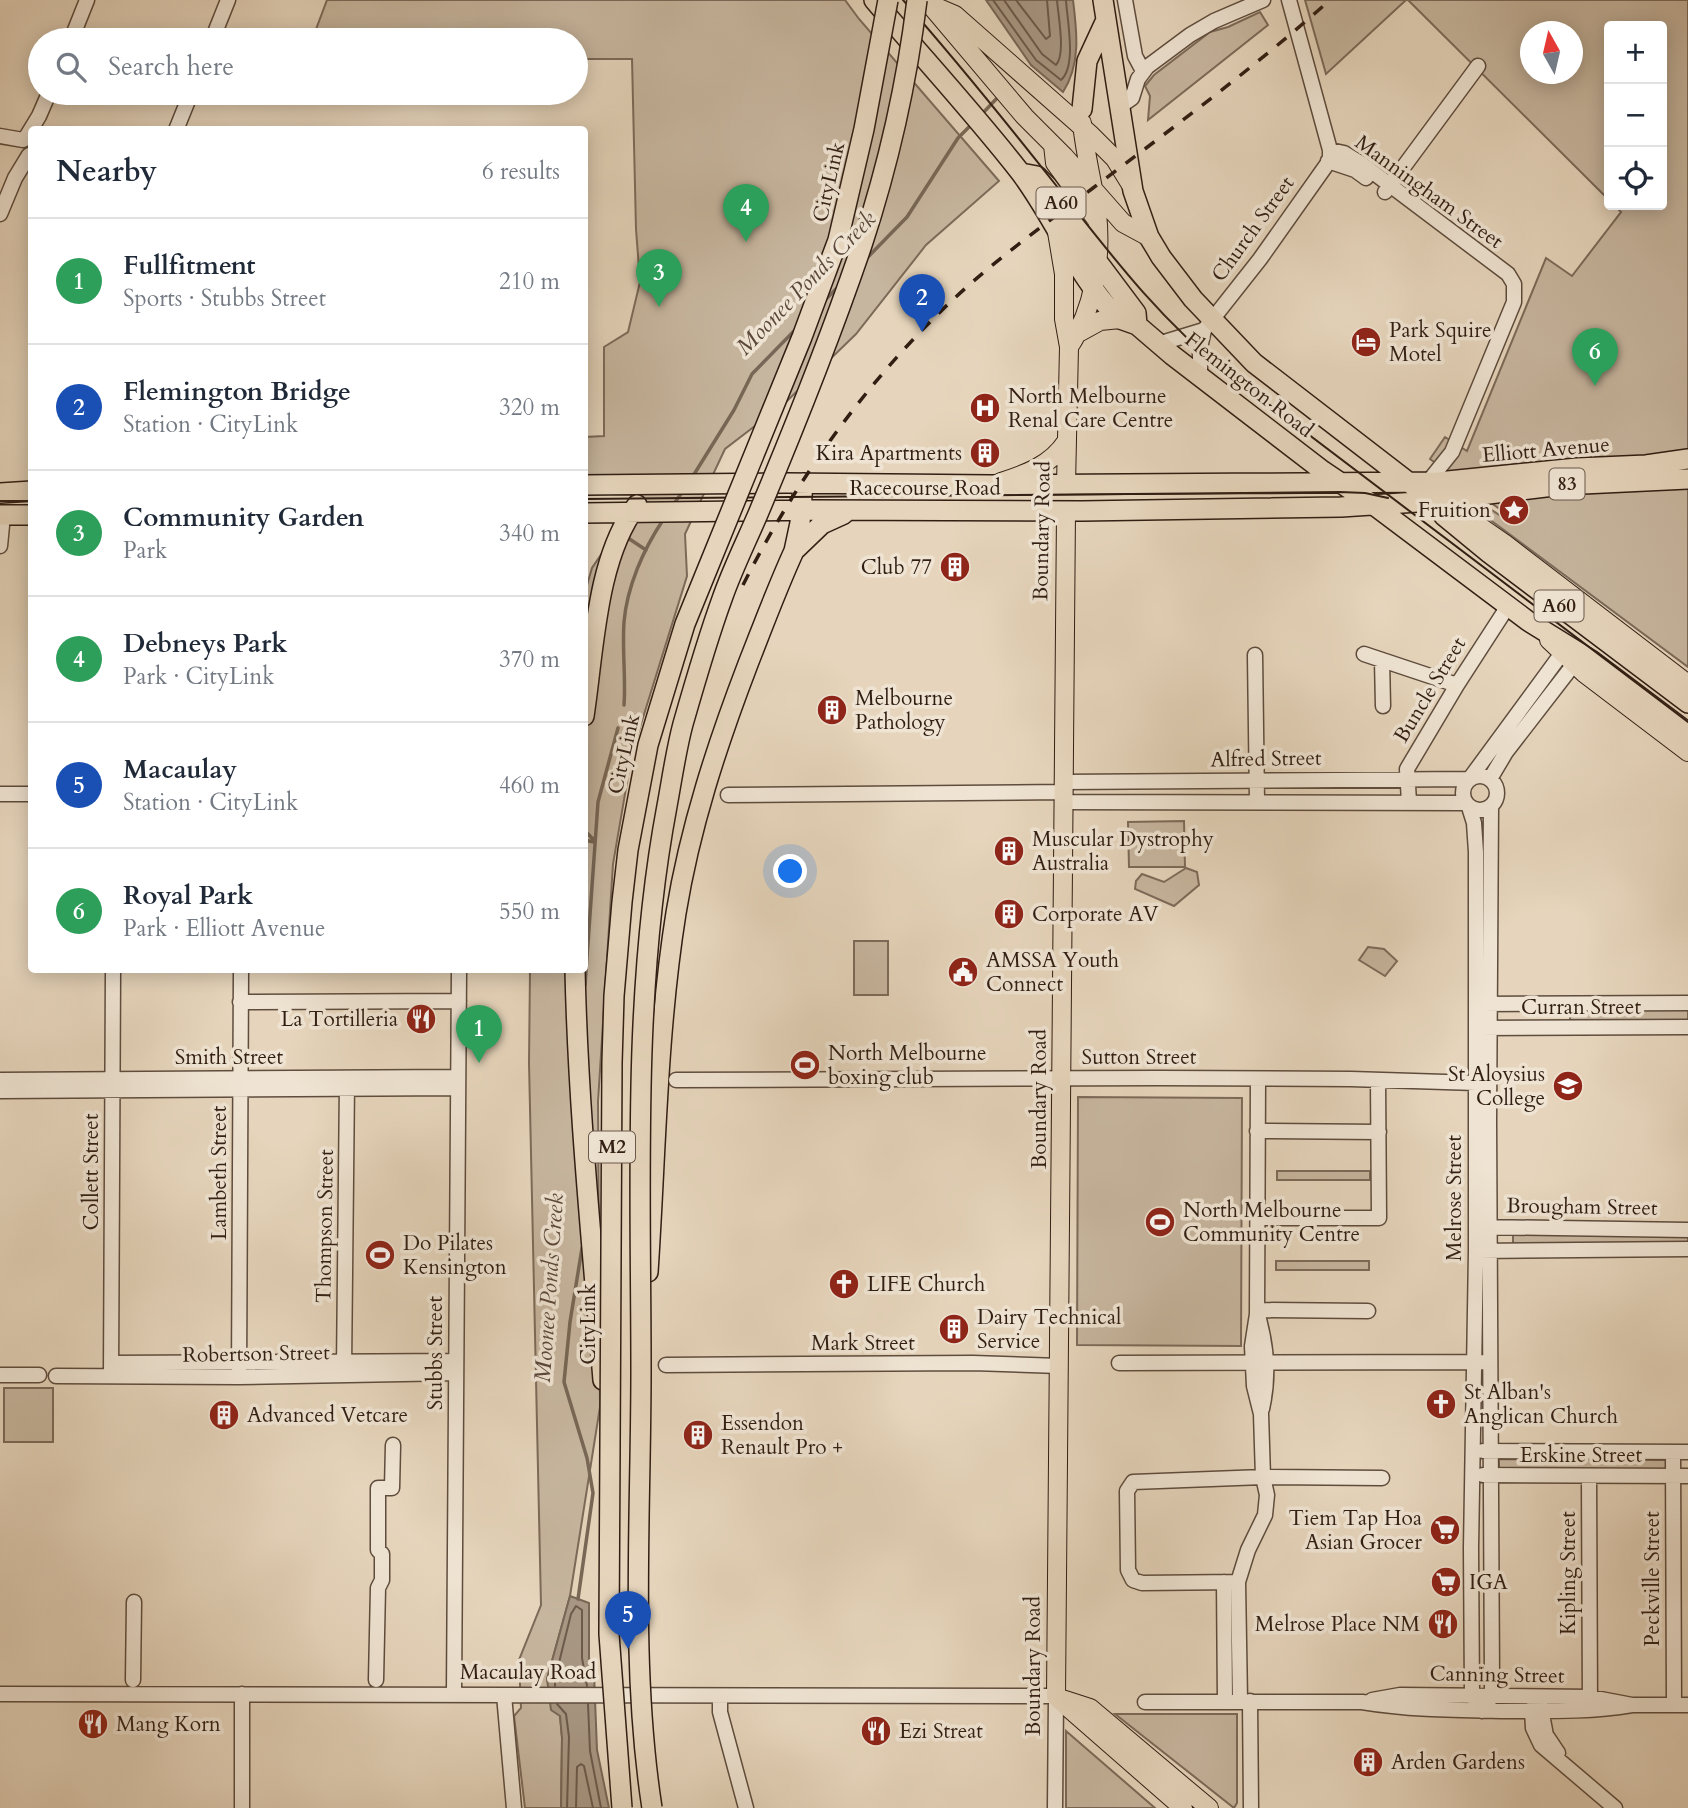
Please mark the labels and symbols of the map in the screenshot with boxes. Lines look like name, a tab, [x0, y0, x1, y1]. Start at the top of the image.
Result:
north arrow	[1520, 21, 1583, 84]
street label: Manningham Street	[1349, 128, 1509, 256]
street label: CityLink	[806, 138, 852, 225]
street label: Church Street	[1205, 170, 1301, 288]
pin: 4	[723, 184, 769, 242]
road number: A60	[1036, 188, 1086, 218]
water label: Moonee Ponds Creek	[729, 204, 883, 362]
pin: 3	[636, 249, 682, 307]
pin: 2	[899, 274, 945, 332]
place label: Park Squire Motel	[1389, 316, 1491, 369]
hotel icon: Park Squire Motel	[1349, 325, 1383, 359]
street label: Flemington Road	[1179, 326, 1319, 444]
pin: 6	[1572, 328, 1618, 386]
place label: North Melbourne Renal Care Centre	[1008, 382, 1173, 435]
hospital icon: North Melbourne Renal Care Centre	[968, 391, 1002, 425]
street label: Elliott Avenue	[1481, 430, 1611, 470]
building icon: Kira Apartments	[968, 436, 1002, 470]
place label: Kira Apartments	[816, 439, 962, 468]
street label: Boundary Road	[1026, 461, 1058, 601]
road number: 83	[1550, 468, 1584, 499]
street label: Racecourse Road	[849, 474, 1001, 503]
place icon: Fruition	[1497, 493, 1531, 527]
place label: Fruition	[1418, 496, 1491, 525]
building icon: Club 77	[938, 550, 972, 584]
place label: Club 77	[861, 553, 932, 582]
road number: A60	[1534, 590, 1584, 622]
street label: Buncle Street	[1387, 631, 1473, 748]
place label: Melbourne Pathology	[855, 684, 953, 737]
building icon: Melbourne Pathology	[815, 693, 849, 727]
street label: CityLink	[601, 710, 647, 797]
street label: Alfred Street	[1210, 744, 1322, 774]
place label: Muscular Dystrophy Australia	[1032, 825, 1214, 878]
building icon: Muscular Dystrophy Australia	[992, 834, 1026, 868]
your location	[773, 854, 807, 888]
building icon: Corporate AV	[992, 897, 1026, 931]
place label: Corporate AV	[1032, 900, 1159, 929]
place label: AMSSA Youth Connect	[986, 946, 1120, 999]
public building icon: AMSSA Youth Connect	[946, 955, 980, 989]
street label: Curran Street	[1521, 993, 1641, 1022]
restaurant icon: La Tortilleria	[404, 1002, 438, 1036]
place label: La Tortilleria	[281, 1005, 398, 1034]
pin: 1	[456, 1005, 502, 1063]
street label: Boundary Road	[1025, 1029, 1054, 1169]
place label: North Melbourne boxing club	[828, 1039, 987, 1092]
street label: Smith Street	[175, 1043, 284, 1072]
street label: Sutton Street	[1082, 1043, 1197, 1072]
sports icon: North Melbourne boxing club	[788, 1048, 822, 1082]
place label: St Aloysius College	[1448, 1060, 1545, 1113]
school or university icon: St Aloysius College	[1551, 1069, 1585, 1103]
street label: Lambeth Street	[205, 1105, 234, 1240]
street label: Collett Street	[77, 1113, 106, 1231]
road number: M2	[589, 1132, 635, 1162]
street label: Melrose Street	[1440, 1134, 1469, 1261]
street label: Thompson Street	[309, 1149, 341, 1303]
street label: Brougham Street	[1506, 1191, 1658, 1223]
water label: Moonee Ponds Creek	[527, 1192, 571, 1384]
place label: North Melbourne Community Centre	[1183, 1196, 1360, 1249]
sports icon: North Melbourne Community Centre	[1143, 1205, 1177, 1239]
place label: Do Pilates Kensington	[403, 1229, 507, 1282]
sports icon: Do Pilates Kensington	[363, 1238, 397, 1272]
church icon: LIFE Church	[827, 1267, 861, 1301]
place label: LIFE Church	[867, 1270, 986, 1299]
street label: CityLink	[574, 1283, 603, 1365]
street label: Stubbs Street	[421, 1295, 450, 1410]
place label: Dairy Technical Service	[977, 1303, 1121, 1356]
building icon: Dairy Technical Service	[937, 1312, 971, 1346]
street label: Mark Street	[811, 1329, 915, 1358]
street label: Robertson Street	[182, 1338, 330, 1370]
place label: St Alban's Anglican Church	[1464, 1378, 1618, 1431]
church icon: St Alban's Anglican Church	[1424, 1387, 1458, 1421]
building icon: Advanced Vetcare	[207, 1398, 241, 1432]
place label: Advanced Vetcare	[247, 1401, 408, 1430]
place label: Essendon Renault Pro +	[721, 1409, 843, 1462]
building icon: Essendon Renault Pro +	[681, 1418, 715, 1452]
street label: Erskine Street	[1520, 1441, 1643, 1470]
place label: Tiem Tap Hoa Asian Grocer	[1288, 1504, 1422, 1557]
street label: Kipling Street	[1554, 1511, 1583, 1635]
street label: Peckville Street	[1638, 1511, 1667, 1647]
supermarket icon: Tiem Tap Hoa Asian Grocer	[1428, 1513, 1462, 1547]
supermarket icon: IGA	[1429, 1565, 1463, 1599]
place label: IGA	[1469, 1568, 1508, 1597]
pin: 5	[605, 1591, 651, 1649]
street label: Boundary Road	[1019, 1596, 1048, 1736]
restaurant icon: Melrose Place NM	[1426, 1607, 1460, 1641]
place label: Melrose Place NM	[1255, 1610, 1420, 1639]
street label: Macaulay Road	[460, 1658, 596, 1687]
street label: Canning Street	[1429, 1659, 1565, 1691]
restaurant icon: Mang Korn	[76, 1707, 110, 1741]
place label: Mang Korn	[116, 1710, 221, 1739]
restaurant icon: Ezi Streat	[859, 1714, 893, 1748]
place label: Ezi Streat	[899, 1717, 983, 1746]
building icon: Arden Gardens	[1351, 1745, 1385, 1779]
place label: Arden Gardens	[1391, 1748, 1525, 1777]

